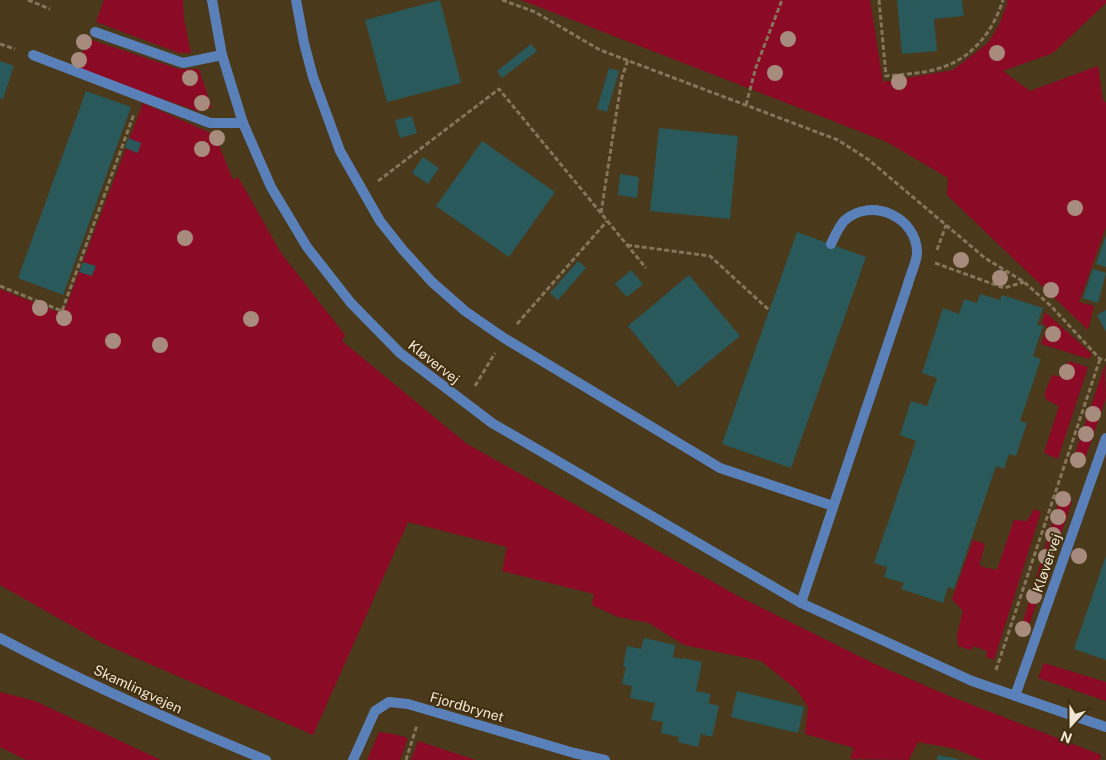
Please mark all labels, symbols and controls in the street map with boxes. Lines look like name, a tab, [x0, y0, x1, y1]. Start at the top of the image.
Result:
street label: Kløvervej	[405, 337, 463, 387]
street label: Kløvervej	[1030, 532, 1064, 594]
street label: Skamlingvejen	[91, 661, 185, 717]
street label: Fjordbrynet	[428, 689, 506, 725]
north arrow	[1046, 700, 1096, 750]
text: N	[1058, 728, 1074, 747]

